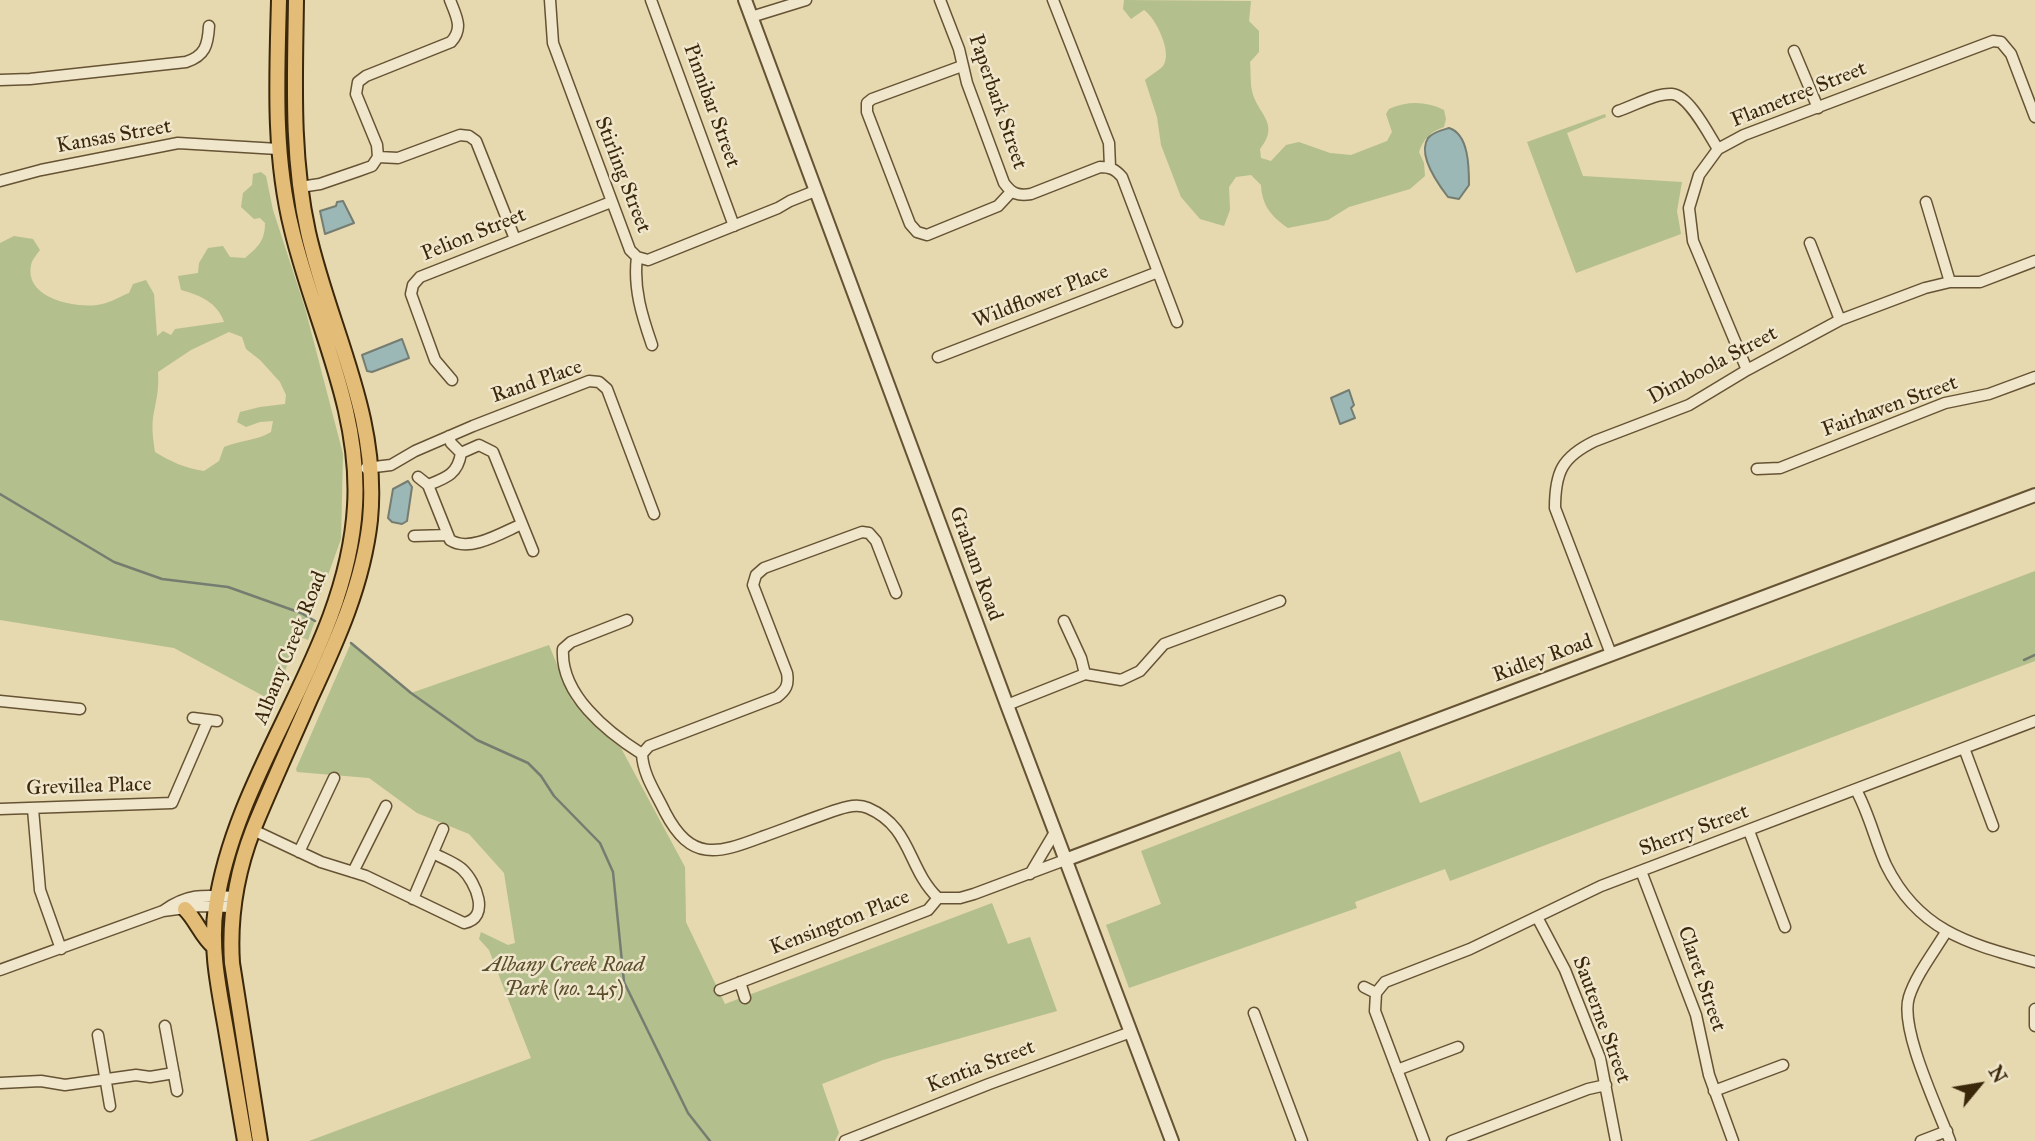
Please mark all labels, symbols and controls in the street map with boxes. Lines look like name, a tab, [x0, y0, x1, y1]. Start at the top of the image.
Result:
street label: Paperbark Street	[962, 31, 1032, 173]
street label: Pinnibar Street	[677, 41, 745, 171]
street label: Flametree Street	[1728, 56, 1870, 134]
street label: Stirling Street	[588, 113, 656, 237]
street label: Kansas Street	[55, 115, 173, 159]
street label: Pelion Street	[418, 203, 530, 267]
street label: Wildflower Place	[970, 260, 1112, 334]
street label: Dimboola Street	[1644, 321, 1782, 411]
street label: Rand Place	[488, 355, 586, 409]
street label: Fairhaven Street	[1819, 371, 1961, 443]
street label: Graham Road	[943, 504, 1007, 624]
street label: Albany Creek Road	[249, 568, 333, 728]
street label: Ridley Road	[1490, 629, 1596, 689]
street label: Grevillea Place	[26, 772, 152, 802]
street label: Sherry Street	[1636, 800, 1752, 862]
street label: Kensington Place	[767, 885, 913, 961]
street label: Claret Street	[1671, 923, 1731, 1035]
park label: Albany Creek Road Park (no. 245)	[483, 953, 645, 1003]
street label: Sauterne Street	[1566, 953, 1636, 1087]
street label: Kentia Street	[924, 1035, 1038, 1099]
north arrow	[1944, 1050, 2014, 1120]
text: N	[1984, 1062, 2012, 1087]

